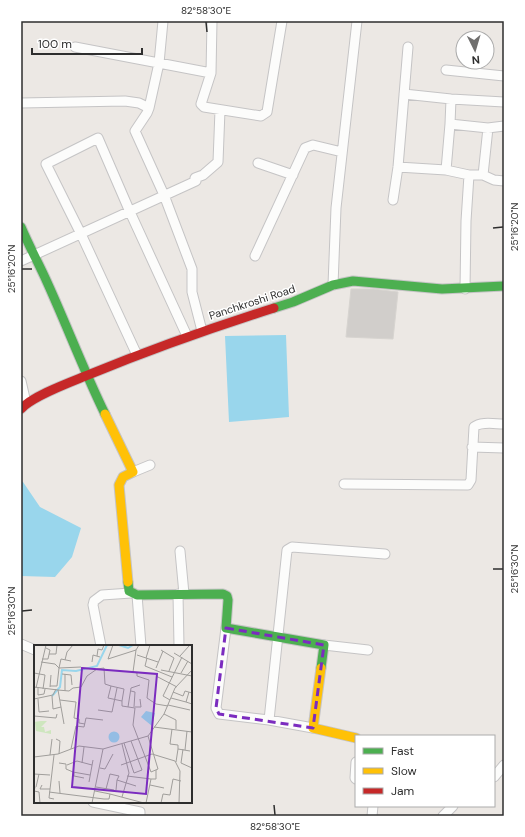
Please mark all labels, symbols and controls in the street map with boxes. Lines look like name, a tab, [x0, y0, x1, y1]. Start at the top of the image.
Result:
text: 82°58'30"E	[181, 4, 231, 17]
scale bar	[32, 30, 142, 56]
north arrow	[455, 30, 495, 70]
text: 100 m	[38, 36, 72, 52]
text: N	[471, 53, 480, 67]
text: 25°16'20"N	[508, 203, 521, 251]
text: 25°16'20"N	[5, 245, 18, 293]
street label: Panchkroshi Road	[207, 281, 297, 323]
text: 25°16'30"N	[508, 544, 521, 593]
text: 25°16'30"N	[5, 586, 18, 635]
inset map	[34, 645, 192, 803]
legend	[355, 735, 495, 807]
text: Fast	[391, 743, 414, 759]
text: Slow	[391, 763, 417, 779]
text: Jam	[391, 783, 414, 799]
text: 82°58'30"E	[250, 820, 300, 833]

